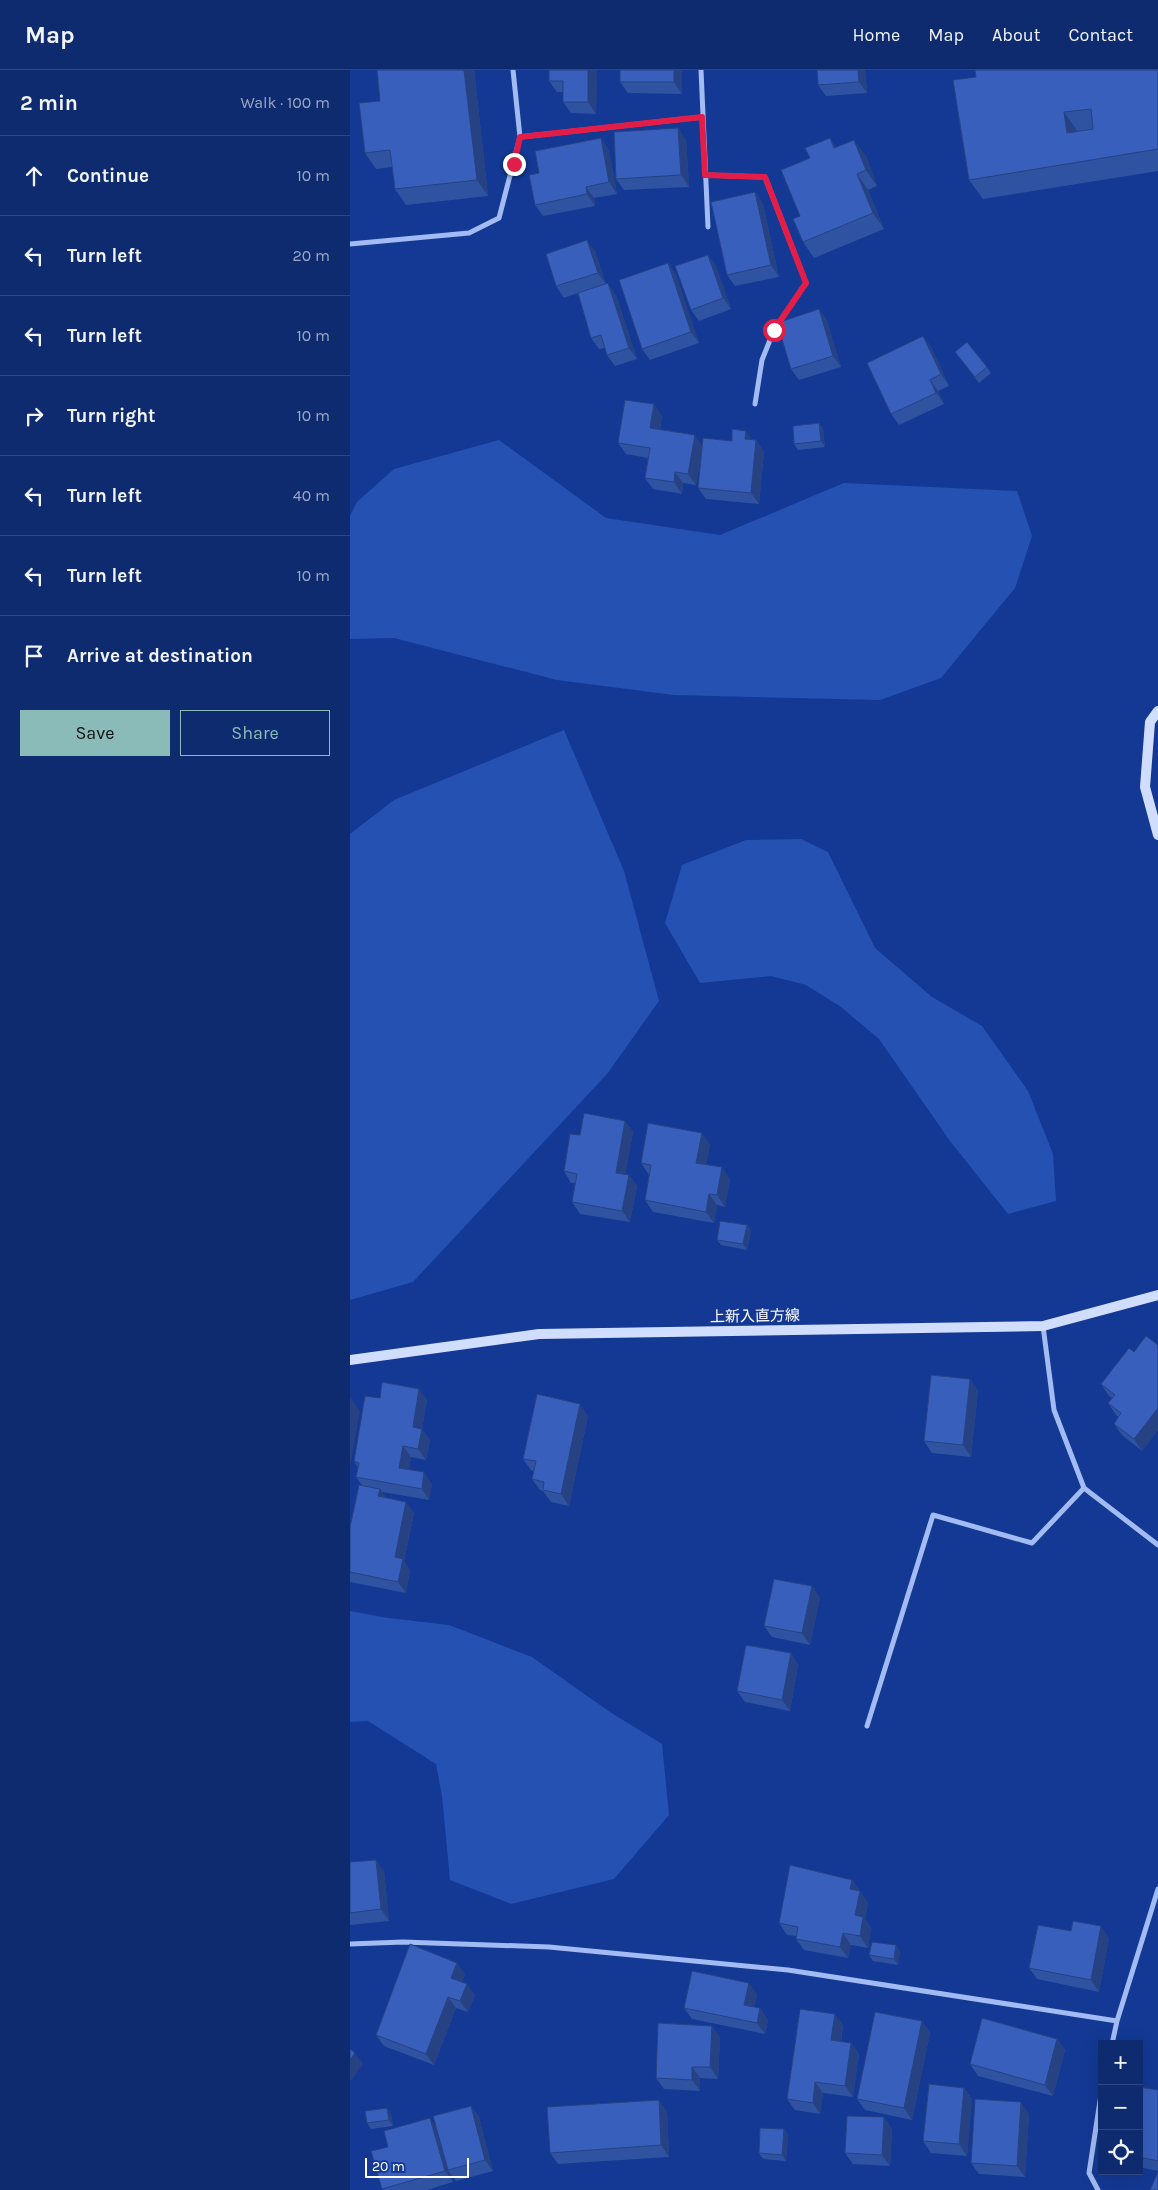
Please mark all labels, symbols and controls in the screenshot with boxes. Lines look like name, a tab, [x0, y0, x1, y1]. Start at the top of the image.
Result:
text: Map	[25, 21, 75, 49]
text: Home	[852, 24, 900, 46]
text: Map	[928, 24, 964, 46]
text: About	[992, 24, 1041, 46]
text: Contact	[1069, 24, 1133, 46]
text: 2 min	[20, 91, 78, 115]
text: Walk · 100 m	[240, 93, 330, 112]
route end	[503, 153, 526, 176]
icon: ahead	[20, 162, 48, 190]
text: Continue	[67, 165, 149, 187]
text: 10 m	[296, 166, 330, 185]
icon: left	[20, 242, 48, 270]
text: Turn left	[67, 245, 142, 267]
text: 20 m	[292, 246, 330, 265]
route start	[763, 319, 786, 342]
icon: left	[20, 322, 48, 350]
text: Turn left	[67, 325, 142, 347]
text: 10 m	[296, 326, 330, 345]
icon: right	[20, 402, 48, 430]
text: Turn right	[67, 405, 156, 427]
text: 10 m	[296, 406, 330, 425]
icon: left	[20, 482, 48, 510]
text: Turn left	[67, 485, 142, 507]
text: 40 m	[293, 486, 330, 505]
icon: left	[20, 562, 48, 590]
text: Turn left	[67, 565, 142, 587]
text: 10 m	[296, 566, 330, 585]
icon: arrive	[20, 642, 48, 670]
text: Arrive at destination	[67, 645, 253, 667]
button: Save	[20, 710, 170, 756]
button: Share	[180, 710, 330, 756]
street label: 上新入直方線	[710, 1306, 800, 1326]
map controls	[1098, 2040, 1143, 2175]
button: +	[1098, 2040, 1143, 2085]
button: −	[1098, 2085, 1143, 2130]
button: locate	[1098, 2130, 1143, 2175]
scale bar	[365, 2155, 469, 2178]
text: 20 m	[372, 2158, 405, 2175]

